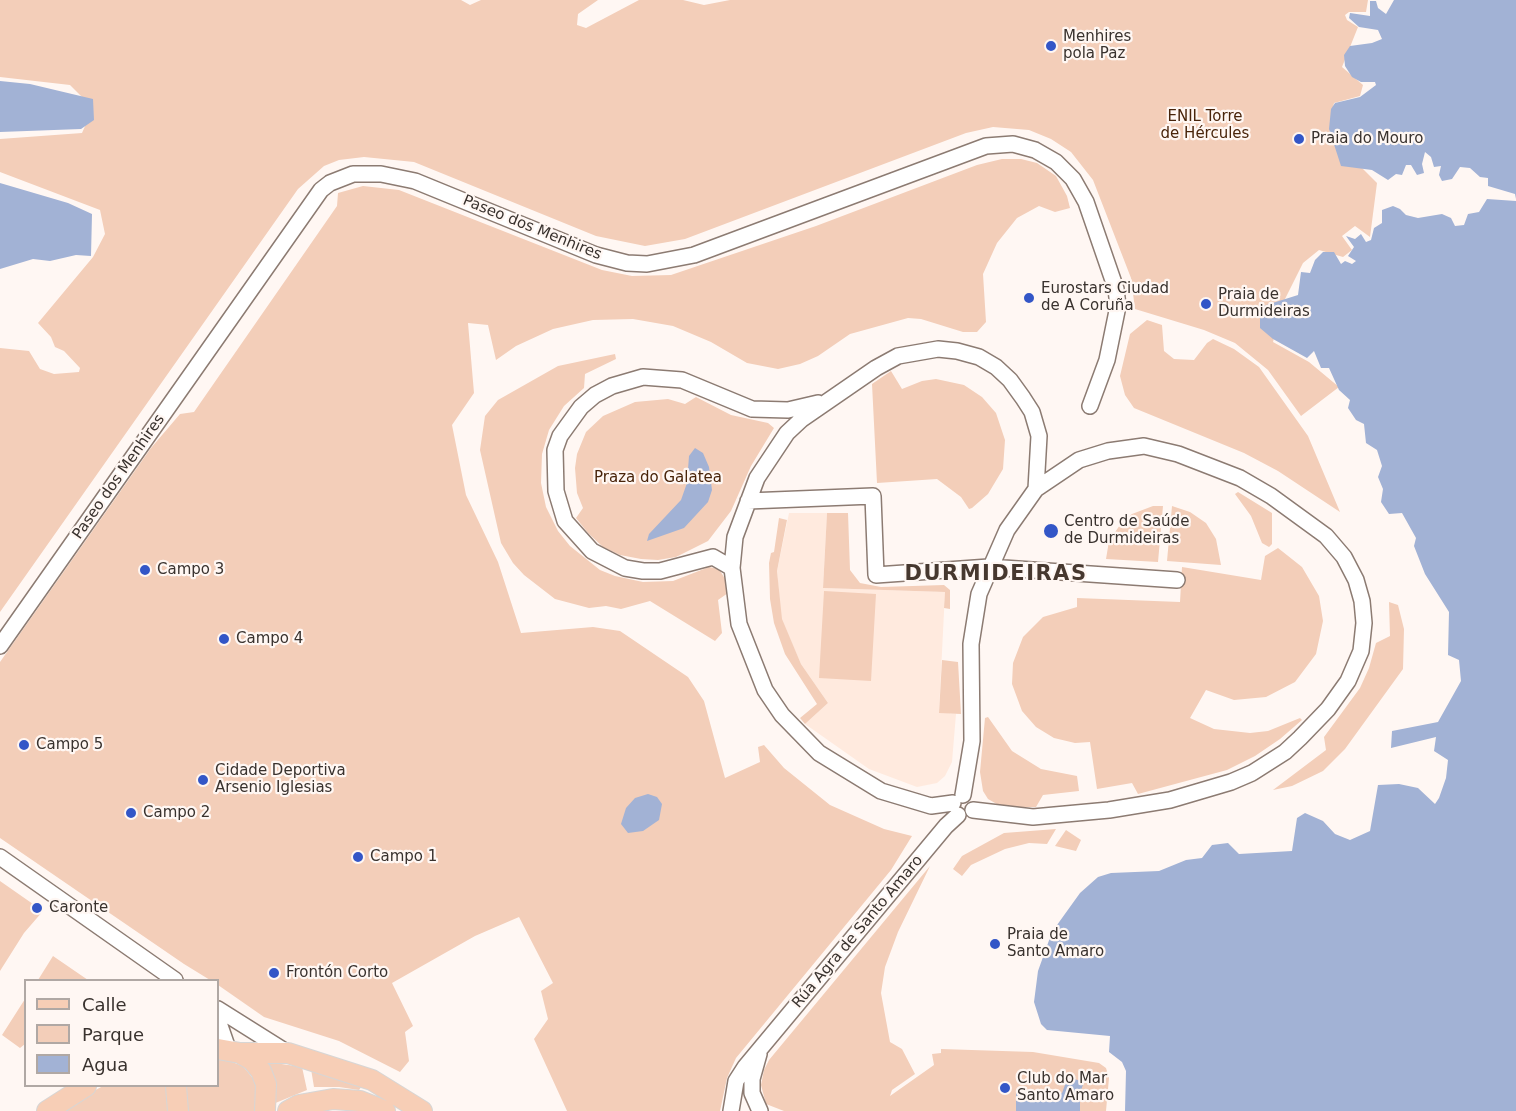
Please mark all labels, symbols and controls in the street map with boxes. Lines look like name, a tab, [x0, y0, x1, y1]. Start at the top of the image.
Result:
place label: Menhires pola Paz	[1063, 28, 1131, 63]
marker: Menhires pola Paz	[1044, 39, 1058, 53]
park label: ENIL Torre de Hércules	[1161, 108, 1249, 143]
place label: Praia do Mouro	[1311, 130, 1423, 148]
marker: Praia do Mouro	[1292, 132, 1306, 146]
street label: Paseo dos Menhires	[460, 192, 604, 264]
place label: Eurostars Ciudad de A Coruña	[1041, 280, 1169, 315]
place label: Praia de Durmideiras	[1218, 286, 1310, 321]
marker: Eurostars Ciudad de A Coruña	[1022, 291, 1036, 305]
marker: Praia de Durmideiras	[1199, 297, 1213, 311]
street label: Paseo dos Menhires	[69, 411, 169, 543]
park label: Praza do Galatea	[594, 469, 722, 487]
place label: Centro de Saúde de Durmideiras	[1064, 513, 1189, 548]
marker: Centro de Saúde de Durmideiras	[1042, 522, 1060, 540]
place label: Campo 3	[157, 561, 224, 579]
district label: DURMIDEIRAS	[904, 562, 1088, 588]
marker: Campo 3	[138, 563, 152, 577]
place label: Campo 4	[236, 630, 303, 648]
marker: Campo 4	[217, 632, 231, 646]
place label: Campo 5	[36, 736, 103, 754]
marker: Campo 5	[17, 738, 31, 752]
place label: Cidade Deportiva Arsenio Iglesias	[215, 762, 346, 797]
marker: Cidade Deportiva Arsenio Iglesias	[196, 773, 210, 787]
place label: Campo 2	[143, 804, 210, 822]
marker: Campo 2	[124, 806, 138, 820]
place label: Campo 1	[370, 848, 437, 866]
marker: Campo 1	[351, 850, 365, 864]
street label: Rúa Agra de Santo Amaro	[789, 852, 927, 1012]
place label: Caronte	[49, 899, 108, 917]
marker: Caronte	[30, 901, 44, 915]
place label: Praia de Santo Amaro	[1007, 926, 1104, 961]
marker: Praia de Santo Amaro	[988, 937, 1002, 951]
place label: Frontón Corto	[286, 964, 388, 982]
marker: Frontón Corto	[267, 966, 281, 980]
legend	[24, 979, 219, 1087]
text: Calle	[82, 994, 127, 1015]
text: Parque	[82, 1024, 144, 1045]
text: Agua	[82, 1054, 128, 1075]
place label: Club do Mar Santo Amaro	[1017, 1070, 1114, 1105]
marker: Club do Mar Santo Amaro	[998, 1081, 1012, 1095]

